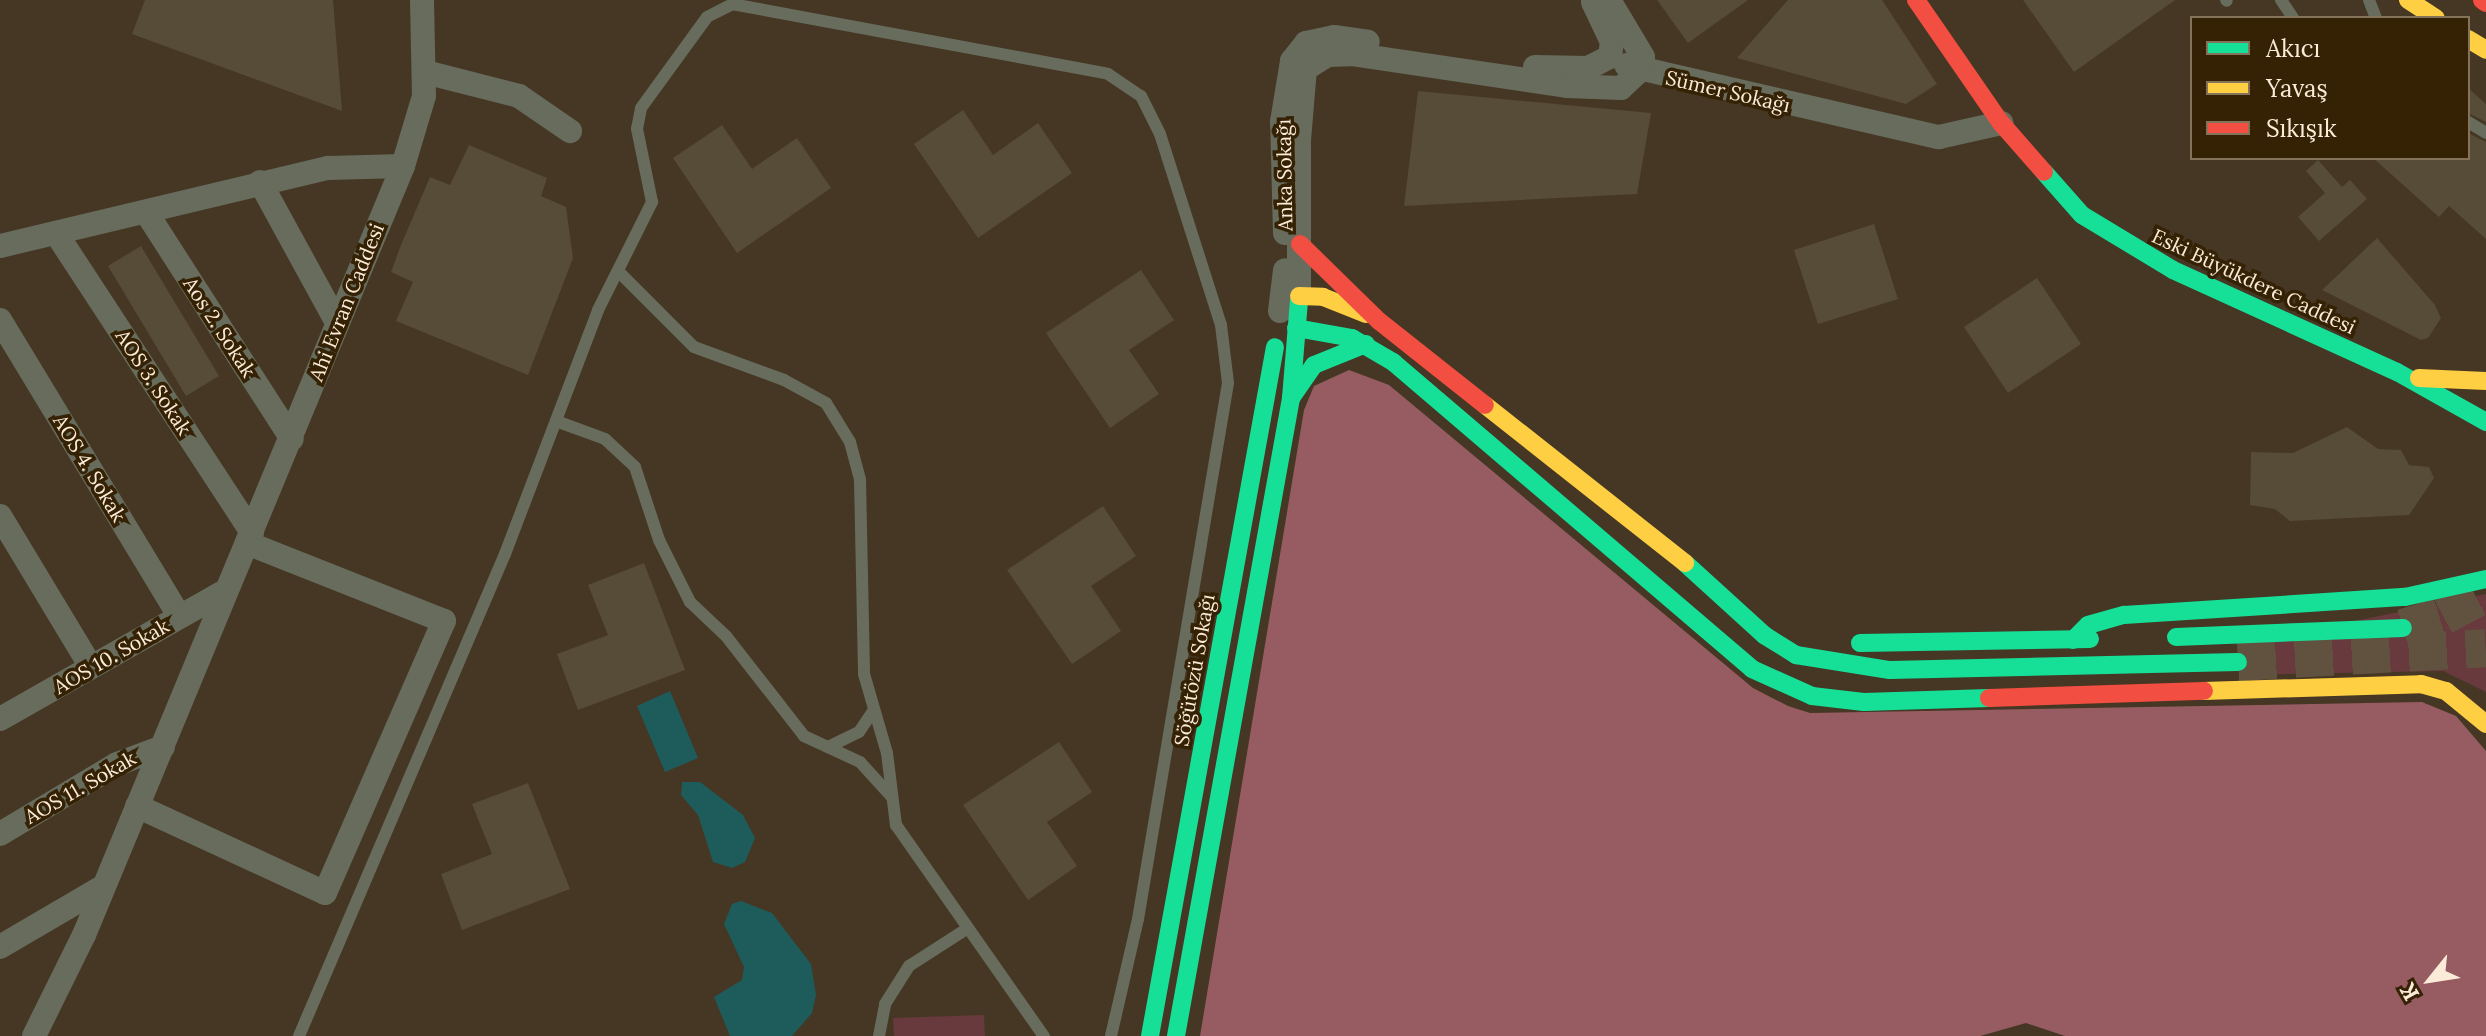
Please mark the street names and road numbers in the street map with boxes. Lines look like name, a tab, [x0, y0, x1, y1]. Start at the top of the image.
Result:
street label: Sümer Sokağı	[1663, 65, 1793, 117]
street label: Anka Sokağı	[1271, 119, 1297, 231]
street label: Ahi Evran Caddesi	[303, 220, 389, 384]
street label: Eski Büyükdere Caddesi	[2148, 223, 2360, 339]
street label: Aos 2. Sokak	[179, 272, 261, 382]
street label: AOS 3. Sokak	[111, 325, 197, 439]
street label: AOS 4. Sokak	[49, 410, 131, 526]
street label: Söğütözü Sokağı	[1169, 592, 1219, 748]
street label: AOS 10. Sokak	[49, 613, 173, 699]
street label: AOS 11. Sokak	[20, 745, 140, 829]

